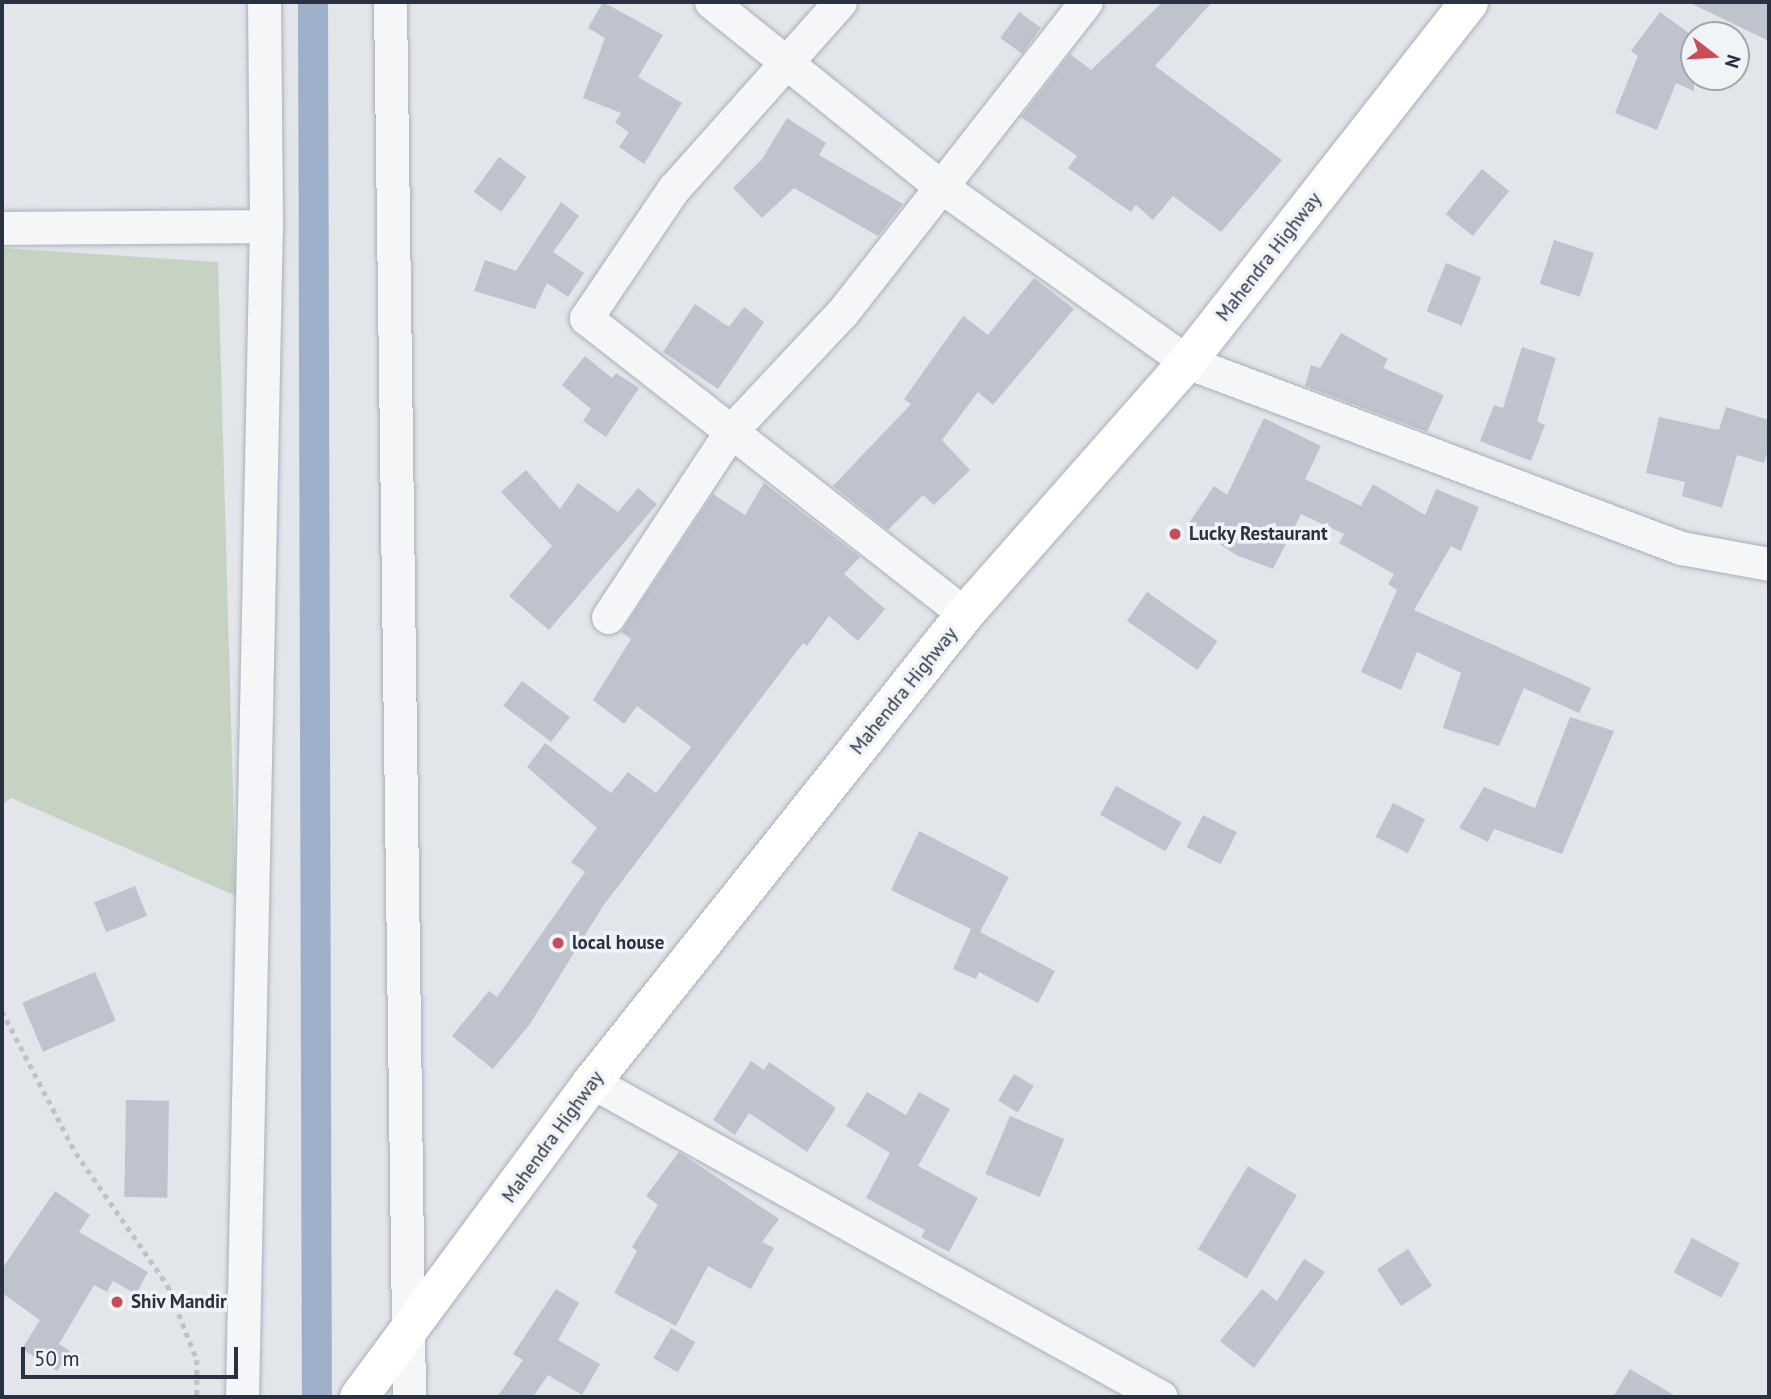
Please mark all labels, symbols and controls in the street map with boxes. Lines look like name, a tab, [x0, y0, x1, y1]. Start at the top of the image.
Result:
north arrow	[1680, 21, 1750, 91]
text: N	[1720, 52, 1746, 71]
street label: Mahendra Highway	[1212, 188, 1326, 326]
place label: Lucky Restaurant	[1189, 523, 1328, 545]
marker: Lucky Restaurant	[1167, 526, 1183, 542]
street label: Mahendra Highway	[846, 623, 962, 759]
place label: local house	[572, 932, 664, 954]
marker: local house	[550, 935, 566, 951]
street label: Mahendra Highway	[498, 1067, 608, 1207]
place label: Shiv Mandir	[131, 1291, 227, 1313]
marker: Shiv Mandir	[109, 1294, 125, 1310]
scale bar	[24, 1332, 242, 1376]
text: 50 m	[34, 1345, 80, 1372]

